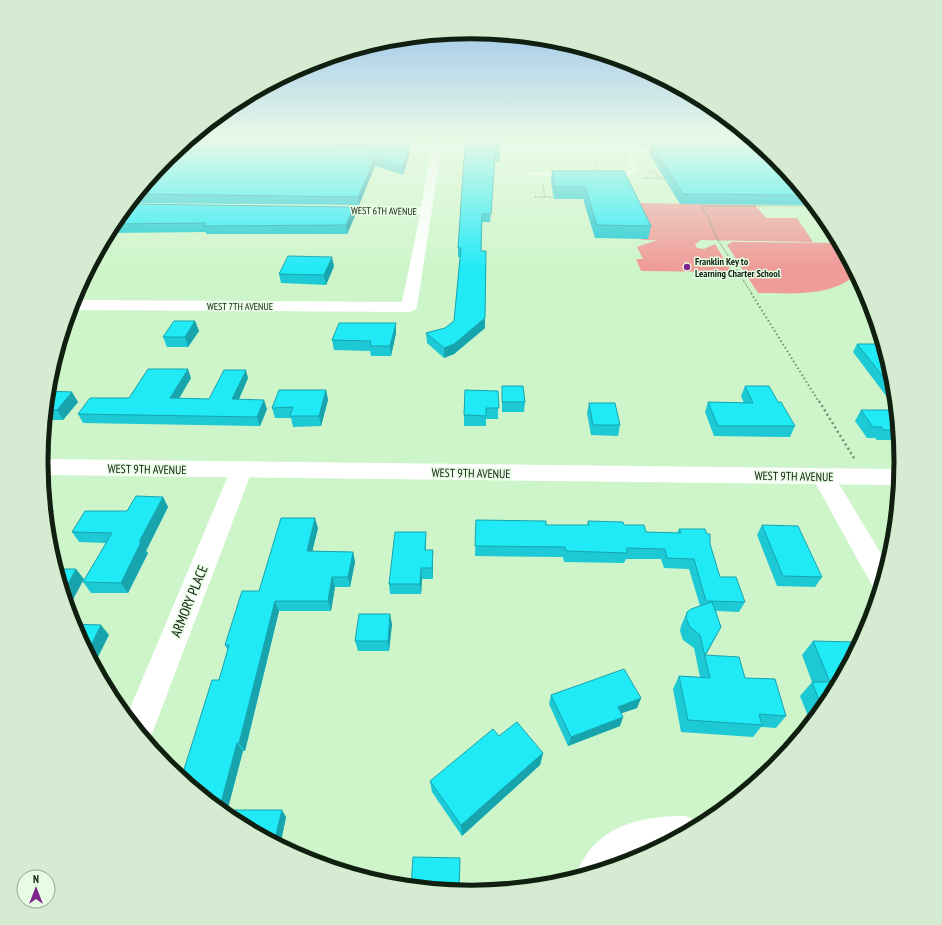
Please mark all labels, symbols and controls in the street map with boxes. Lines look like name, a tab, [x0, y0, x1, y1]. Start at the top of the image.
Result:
street label: WEST 6TH AVENUE	[351, 204, 417, 218]
place label: Franklin Key to Learning Charter School	[695, 255, 781, 280]
marker: Franklin Key to Learning Charter School	[682, 262, 692, 272]
street label: WEST 7TH AVENUE	[207, 300, 273, 313]
street label: WEST 9TH AVENUE	[107, 461, 187, 477]
street label: WEST 9TH AVENUE	[431, 465, 511, 481]
street label: WEST 9TH AVENUE	[754, 468, 834, 484]
street label: ARMORY PLACE	[166, 562, 212, 640]
north arrow	[16, 869, 56, 909]
text: N	[33, 872, 39, 886]

